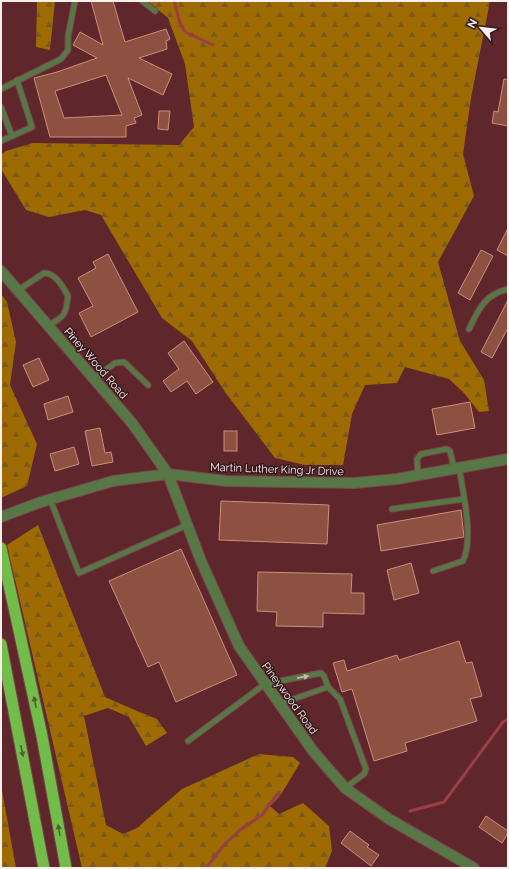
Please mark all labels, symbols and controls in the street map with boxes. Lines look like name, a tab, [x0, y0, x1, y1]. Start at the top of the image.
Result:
north arrow	[461, 8, 501, 48]
text: N	[465, 17, 480, 30]
street label: Piney Wood Road	[61, 325, 130, 402]
street label: Martin Luther King Jr Drive	[210, 461, 345, 478]
street label: Pineywood Road	[259, 660, 320, 737]
one-way arrow	[297, 673, 309, 679]
one-way arrow	[31, 696, 37, 708]
one-way arrow	[19, 745, 25, 757]
one-way arrow	[56, 824, 62, 836]

